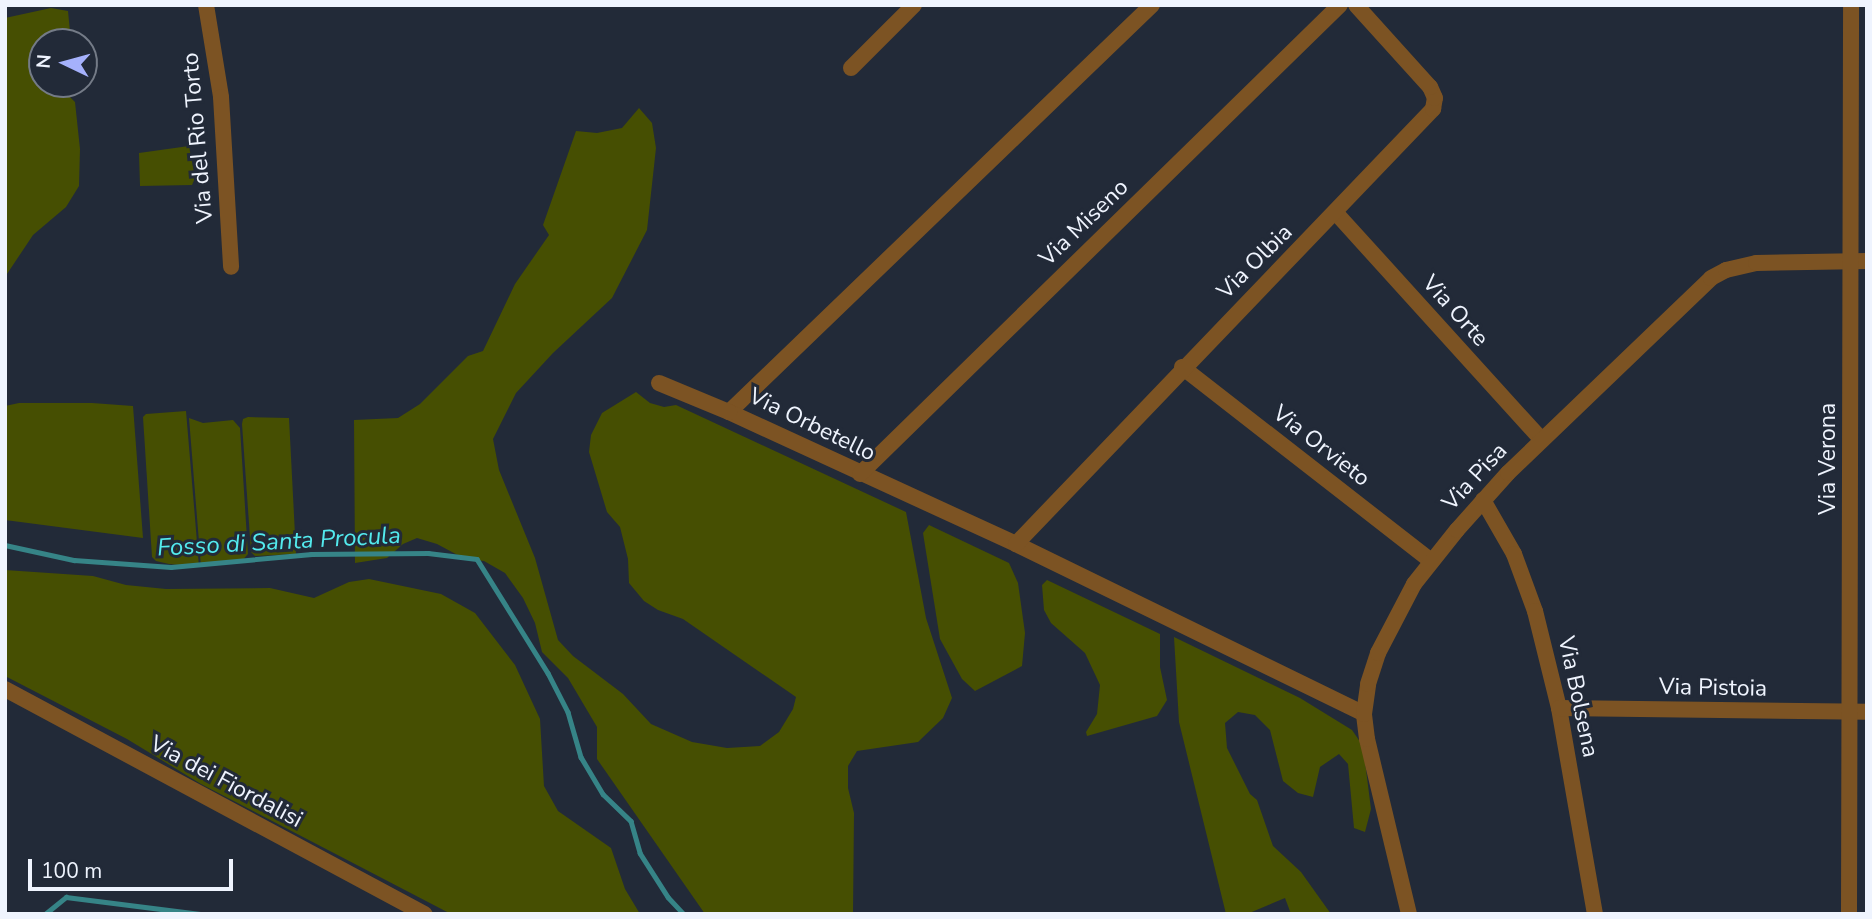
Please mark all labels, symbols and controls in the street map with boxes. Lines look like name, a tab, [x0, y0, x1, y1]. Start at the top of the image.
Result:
north arrow	[28, 28, 98, 98]
street label: Via del Rio Torto	[177, 51, 219, 225]
text: N	[31, 53, 58, 70]
street label: Via Miseno	[1034, 174, 1134, 272]
street label: Via Olbia	[1212, 219, 1298, 305]
street label: Via Orte	[1416, 270, 1494, 352]
street label: Via Orbetello	[744, 383, 880, 467]
street label: Via Orvieto	[1267, 399, 1375, 493]
street label: Via Verona	[1814, 403, 1842, 515]
street label: Via Pisa	[1437, 437, 1513, 517]
water label: Fosso di Santa Procula	[156, 521, 402, 563]
street label: Via Bolsena	[1552, 634, 1604, 760]
street label: Via Pistoia	[1659, 673, 1767, 703]
street label: Via dei Fiordalisi	[145, 730, 307, 834]
scale bar	[32, 846, 236, 890]
text: 100 m	[41, 857, 102, 885]

